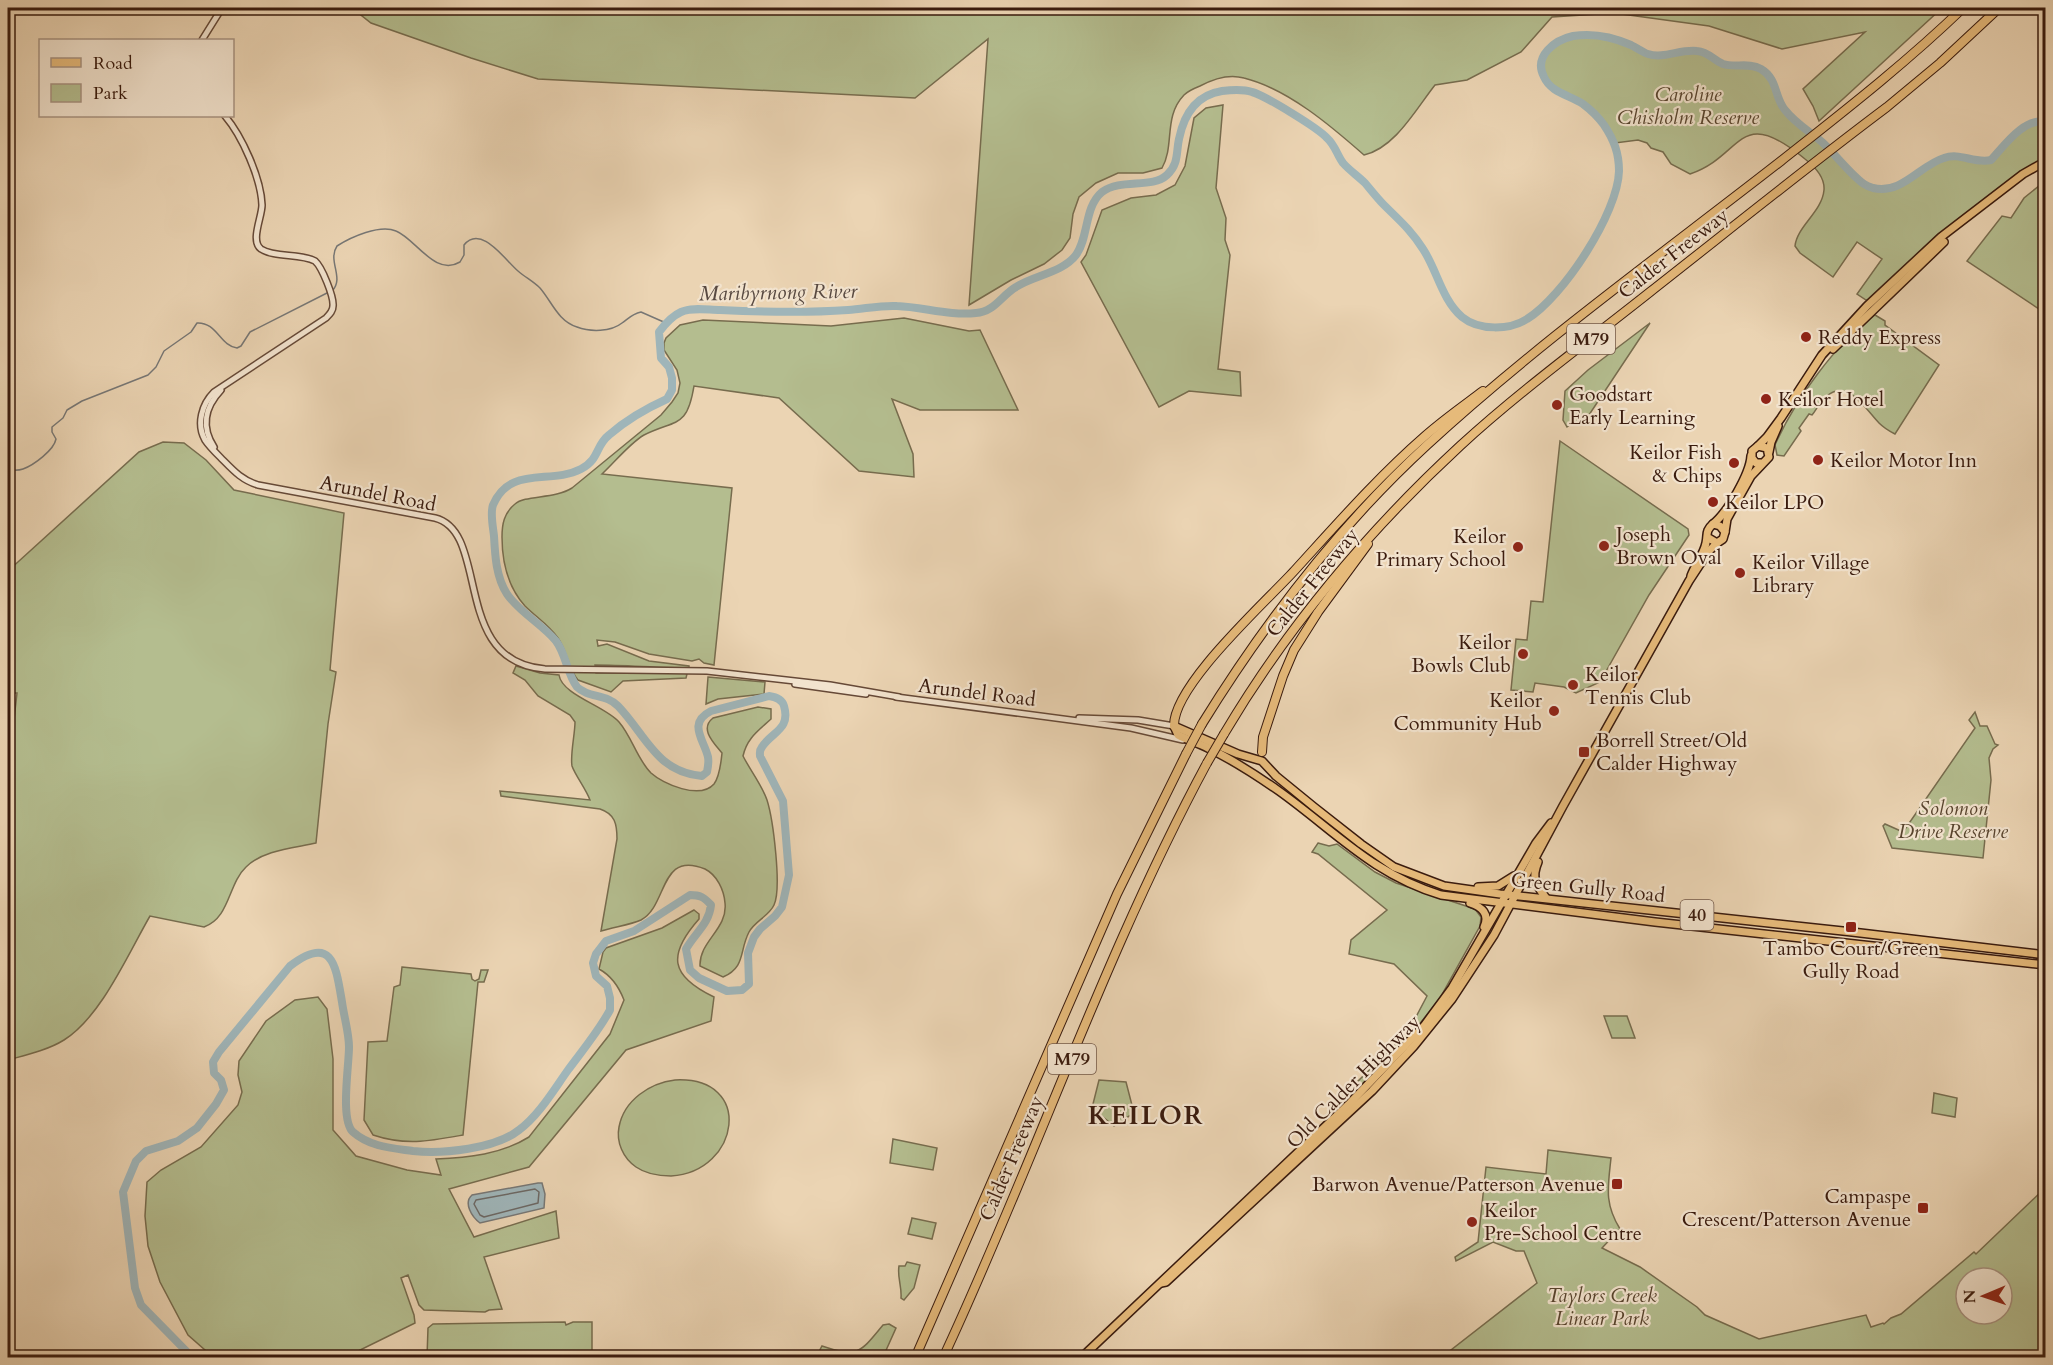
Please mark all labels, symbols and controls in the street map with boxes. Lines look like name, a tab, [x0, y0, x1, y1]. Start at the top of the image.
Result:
legend	[39, 39, 234, 117]
text: Road	[93, 51, 133, 76]
text: Park	[93, 81, 128, 106]
park label: Caroline Chisholm Reserve	[1617, 81, 1759, 131]
street label: Calder Freeway	[1612, 201, 1735, 305]
water label: Maribyrnong River	[699, 277, 859, 308]
road number: M79	[1567, 324, 1615, 354]
place label: Reddy Express	[1818, 324, 1941, 351]
marker: Reddy Express	[1799, 330, 1813, 344]
place label: Goodstart Early Learning	[1569, 381, 1696, 431]
place label: Keilor Hotel	[1778, 386, 1884, 413]
marker: Keilor Hotel	[1759, 392, 1773, 406]
marker: Goodstart Early Learning	[1550, 398, 1564, 412]
place label: Keilor Fish & Chips	[1629, 439, 1722, 489]
place label: Keilor Motor Inn	[1830, 447, 1978, 474]
marker: Keilor Motor Inn	[1811, 453, 1825, 467]
marker: Keilor Fish & Chips	[1727, 456, 1741, 470]
street label: Arundel Road	[317, 469, 439, 518]
place label: Keilor LPO	[1725, 489, 1824, 516]
marker: Keilor LPO	[1706, 495, 1720, 509]
place label: Joseph Brown Oval	[1613, 521, 1722, 571]
street label: Calder Freeway	[1260, 522, 1365, 643]
place label: Keilor Primary School	[1376, 523, 1507, 573]
marker: Joseph Brown Oval	[1597, 539, 1611, 553]
marker: Keilor Primary School	[1511, 540, 1525, 554]
place label: Keilor Village Library	[1752, 549, 1870, 599]
marker: Keilor Village Library	[1733, 566, 1747, 580]
place label: Keilor Bowls Club	[1411, 629, 1512, 679]
marker: Keilor Bowls Club	[1516, 647, 1530, 661]
place label: Keilor Tennis Club	[1585, 661, 1691, 711]
street label: Arundel Road	[917, 672, 1037, 713]
marker: Keilor Tennis Club	[1566, 678, 1580, 692]
place label: Keilor Community Hub	[1393, 687, 1543, 737]
marker: Keilor Community Hub	[1547, 704, 1561, 718]
place label: Borrell Street/Old Calder Highway	[1596, 727, 1748, 777]
marker: Borrell Street/Old Calder Highway	[1577, 745, 1591, 759]
park label: Solomon Drive Reserve	[1898, 795, 2008, 845]
street label: Green Gully Road	[1510, 866, 1667, 909]
road number: 40	[1680, 900, 1714, 930]
marker: Tambo Court/Green Gully Road	[1844, 920, 1858, 934]
place label: Tambo Court/Green Gully Road	[1763, 935, 1940, 985]
street label: Old Calder Highway	[1280, 1008, 1427, 1154]
road number: M79	[1048, 1044, 1096, 1074]
street label: Calder Freeway	[973, 1091, 1050, 1225]
district label: KEILOR	[1088, 1098, 1204, 1133]
place label: Barwon Avenue/Patterson Avenue	[1312, 1171, 1605, 1198]
marker: Barwon Avenue/Patterson Avenue	[1610, 1177, 1624, 1191]
place label: Campaspe Crescent/Patterson Avenue	[1682, 1183, 1911, 1233]
place label: Keilor Pre-School Centre	[1484, 1197, 1642, 1247]
marker: Campaspe Crescent/Patterson Avenue	[1916, 1201, 1930, 1215]
marker: Keilor Pre-School Centre	[1465, 1215, 1479, 1229]
north arrow	[1954, 1266, 2014, 1326]
park label: Taylors Creek Linear Park	[1547, 1282, 1657, 1332]
text: N	[1959, 1289, 1981, 1304]

